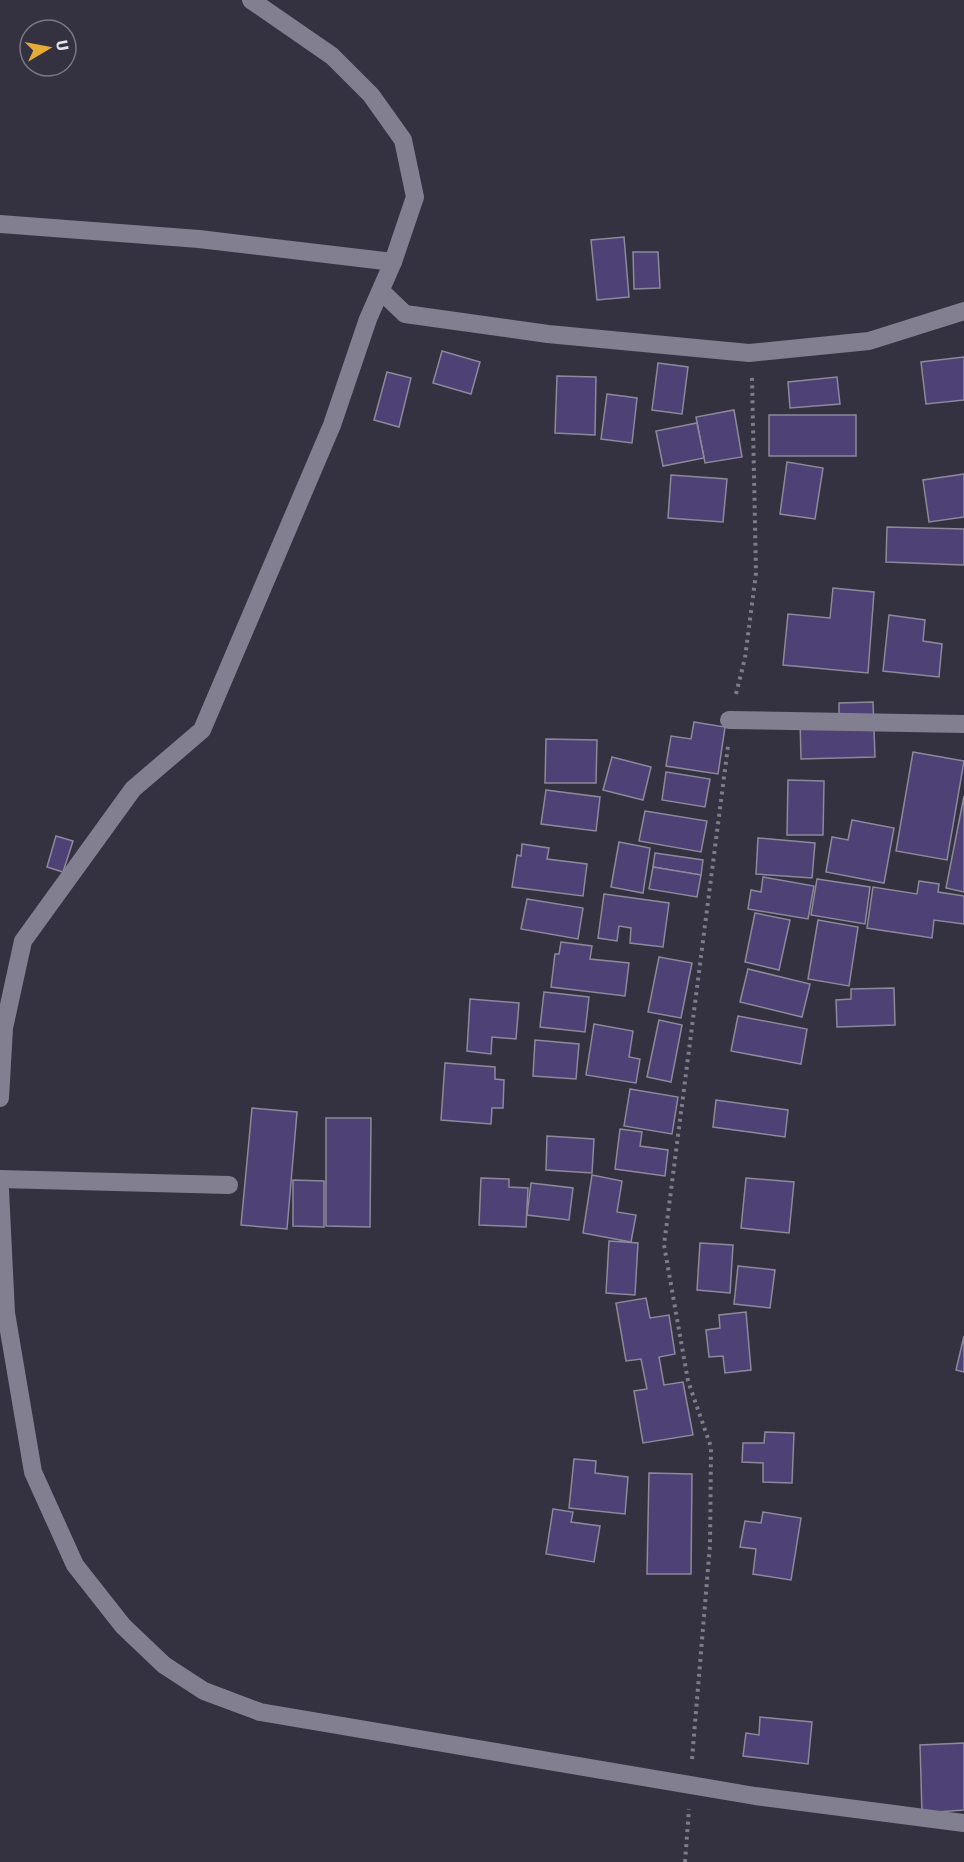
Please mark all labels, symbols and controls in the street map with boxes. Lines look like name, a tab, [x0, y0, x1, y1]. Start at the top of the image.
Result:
north arrow	[18, 18, 78, 78]
text: U	[52, 39, 73, 52]

